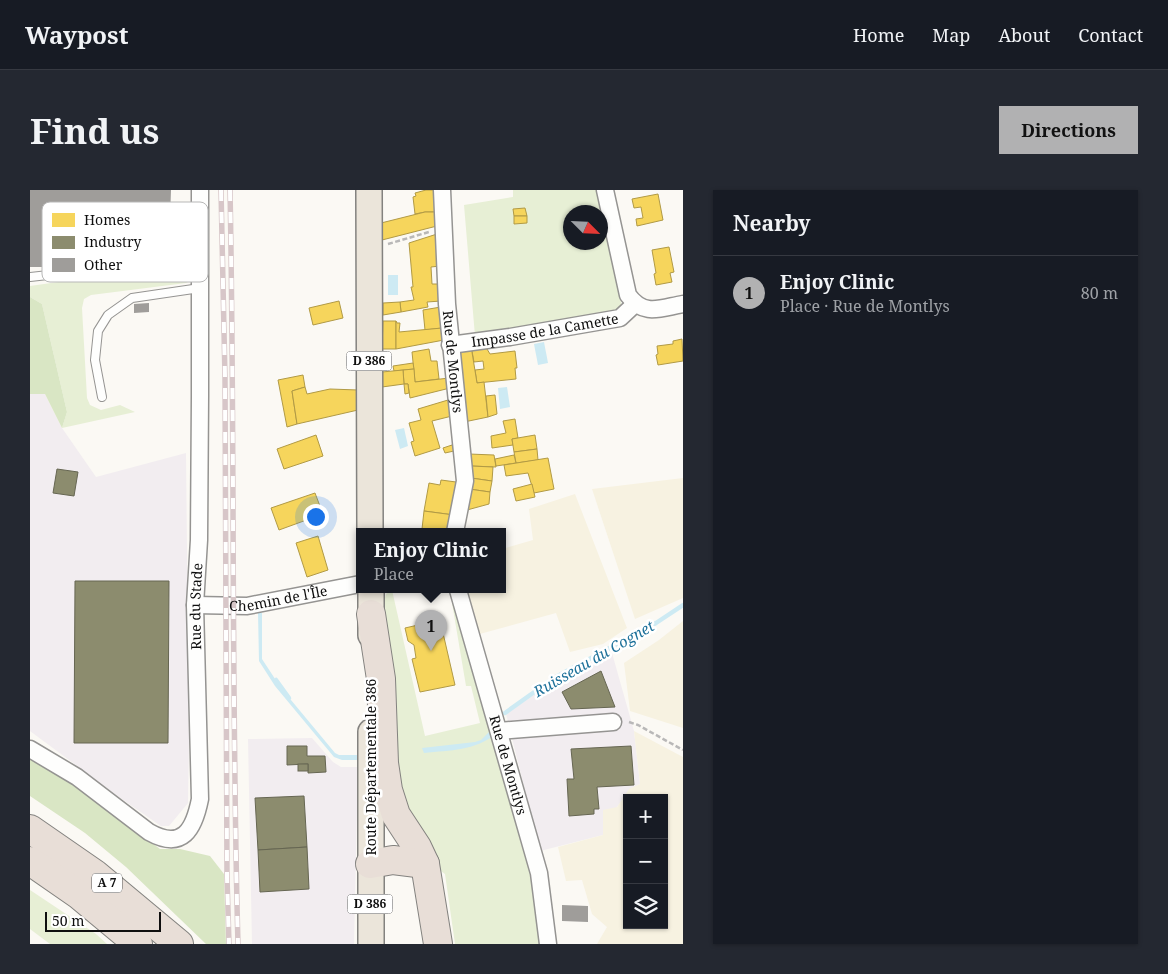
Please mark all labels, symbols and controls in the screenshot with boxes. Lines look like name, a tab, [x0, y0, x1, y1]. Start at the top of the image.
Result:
text: Waypost	[25, 18, 128, 51]
text: Home	[853, 23, 904, 47]
text: Map	[932, 23, 970, 47]
text: About	[998, 23, 1050, 47]
text: Contact	[1078, 23, 1143, 47]
button: Directions	[999, 106, 1138, 154]
text: Find us	[30, 107, 159, 154]
legend	[42, 202, 208, 282]
north arrow	[563, 205, 608, 250]
text: Nearby	[733, 209, 811, 237]
text: Homes	[84, 210, 130, 229]
text: Industry	[84, 232, 141, 251]
text: Other	[84, 255, 123, 274]
text: Enjoy Clinic	[780, 269, 894, 295]
text: 1	[744, 282, 754, 304]
text: 80 m	[1081, 282, 1118, 304]
text: Place · Rue de Montlys	[780, 295, 950, 317]
street label: Impasse de la Camette	[470, 308, 620, 351]
street label: Rue de Montlys	[439, 309, 468, 414]
road number: D 386	[346, 352, 392, 370]
your location	[303, 504, 329, 530]
popup	[356, 528, 506, 593]
text: Enjoy Clinic	[374, 537, 488, 563]
street label: Rue du Stade	[185, 562, 207, 650]
text: Place	[374, 563, 414, 585]
street label: Chemin de l'Île	[229, 581, 329, 615]
pin: 1	[415, 610, 447, 651]
water label: Ruisseau du Cognet	[529, 615, 658, 701]
street label: Route Départementale 386	[361, 678, 380, 855]
street label: Rue de Montlys	[485, 713, 532, 817]
map controls	[623, 794, 668, 929]
button: +	[623, 794, 668, 839]
button: −	[623, 839, 668, 884]
road number: A 7	[92, 874, 122, 892]
button: layers	[623, 884, 668, 929]
road number: D 386	[348, 894, 392, 914]
scale bar	[45, 909, 161, 932]
text: 50 m	[52, 911, 85, 930]

